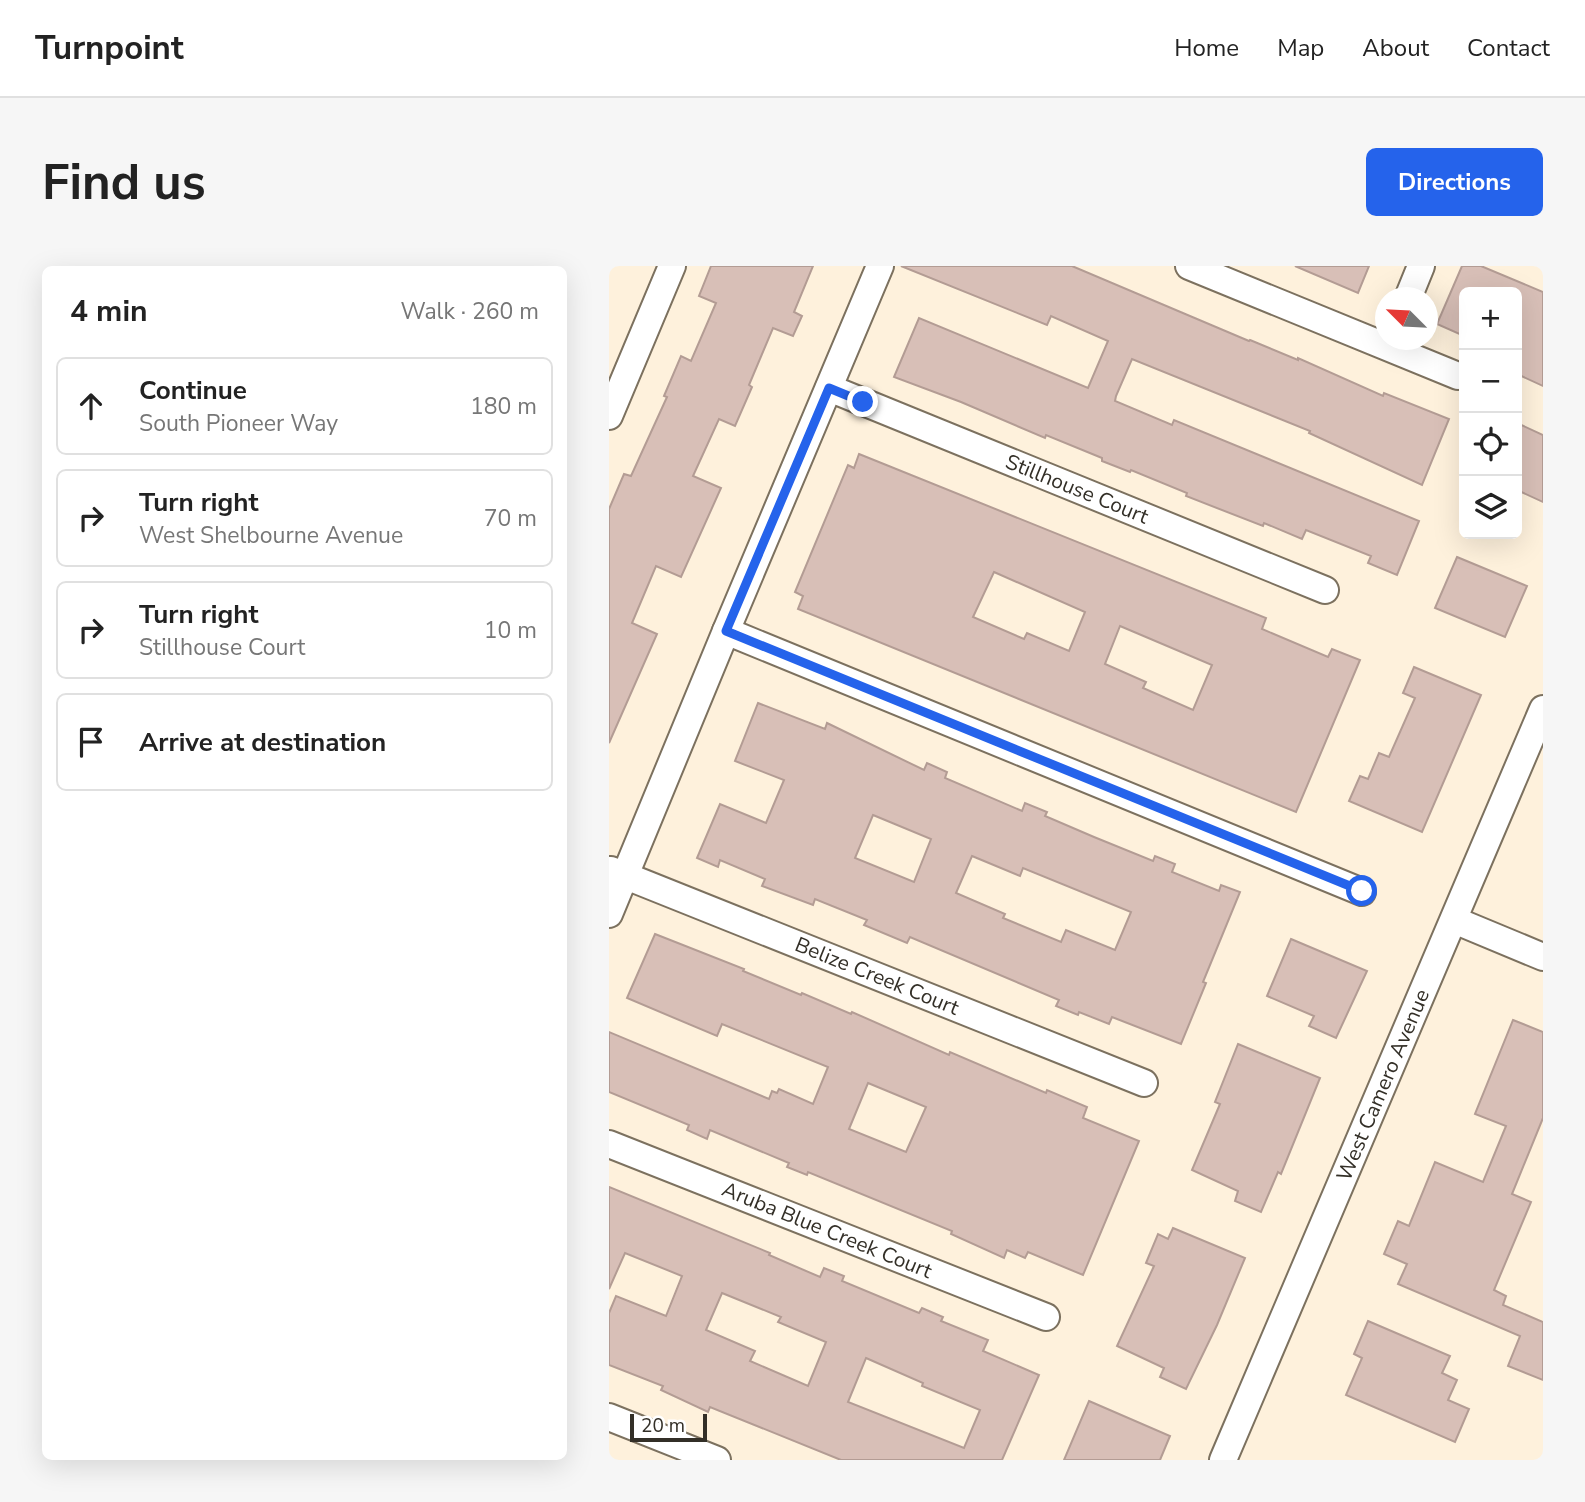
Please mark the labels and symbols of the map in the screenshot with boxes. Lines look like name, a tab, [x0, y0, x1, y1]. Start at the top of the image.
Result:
north arrow	[1375, 287, 1438, 350]
route end	[847, 386, 878, 417]
street label: Stillhouse Court	[1001, 448, 1153, 531]
route start	[1346, 875, 1377, 906]
street label: Belize Creek Court	[791, 930, 964, 1022]
street label: West Camero Avenue	[1330, 985, 1436, 1185]
street label: Aruba Blue Creek Court	[718, 1175, 937, 1285]
scale bar	[630, 1411, 707, 1443]

